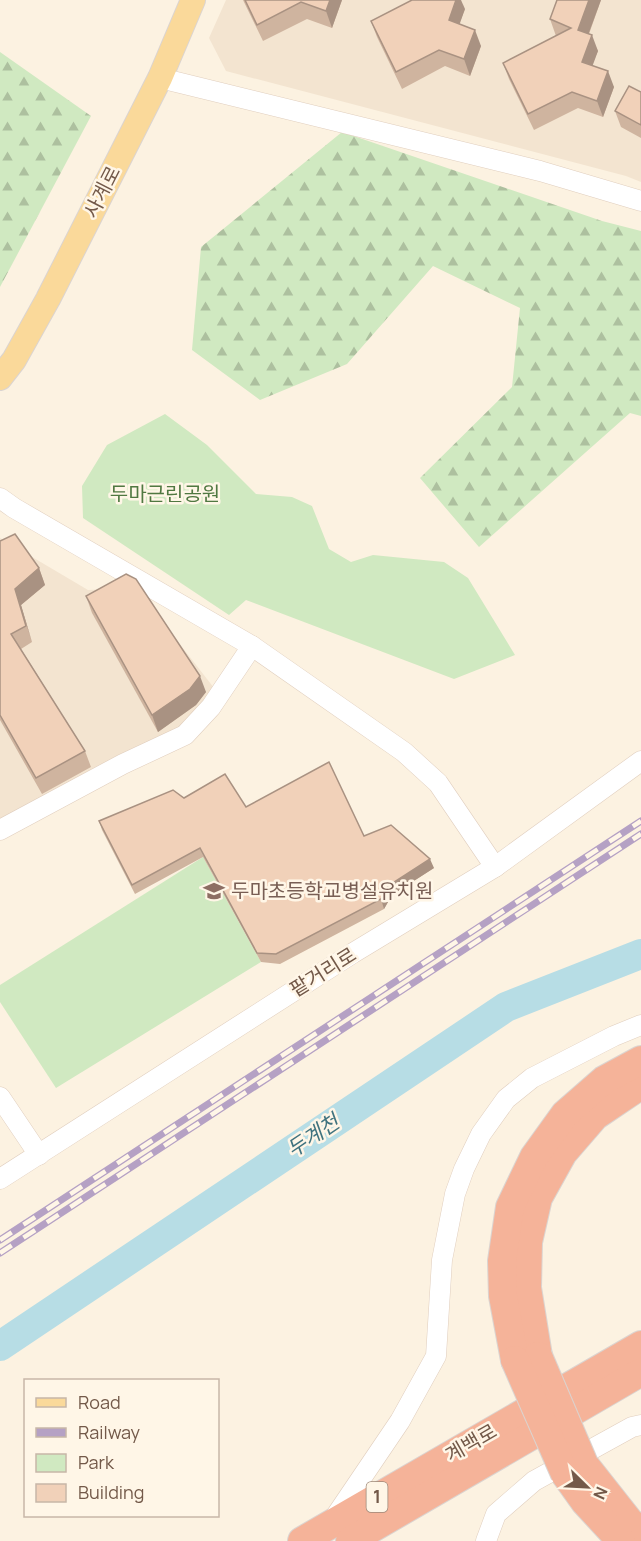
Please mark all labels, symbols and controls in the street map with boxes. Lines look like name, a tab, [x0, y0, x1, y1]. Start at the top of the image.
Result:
street label: 사계로	[77, 161, 126, 222]
park label: 두마근린공원	[110, 480, 220, 507]
place label: 두마초등학교병설유치원	[231, 877, 433, 904]
school or university icon: 두마초등학교병설유치원	[202, 879, 226, 903]
street label: 팥거리로	[284, 941, 361, 1003]
water label: 두계천	[281, 1106, 347, 1163]
legend	[24, 1379, 219, 1517]
text: Road	[78, 1390, 121, 1414]
street label: 계백로	[440, 1417, 501, 1468]
text: Railway	[78, 1420, 140, 1444]
text: Park	[78, 1450, 115, 1474]
north arrow	[557, 1457, 617, 1517]
text: Building	[78, 1480, 144, 1504]
road number: 1	[366, 1482, 388, 1512]
text: N	[588, 1483, 613, 1503]

